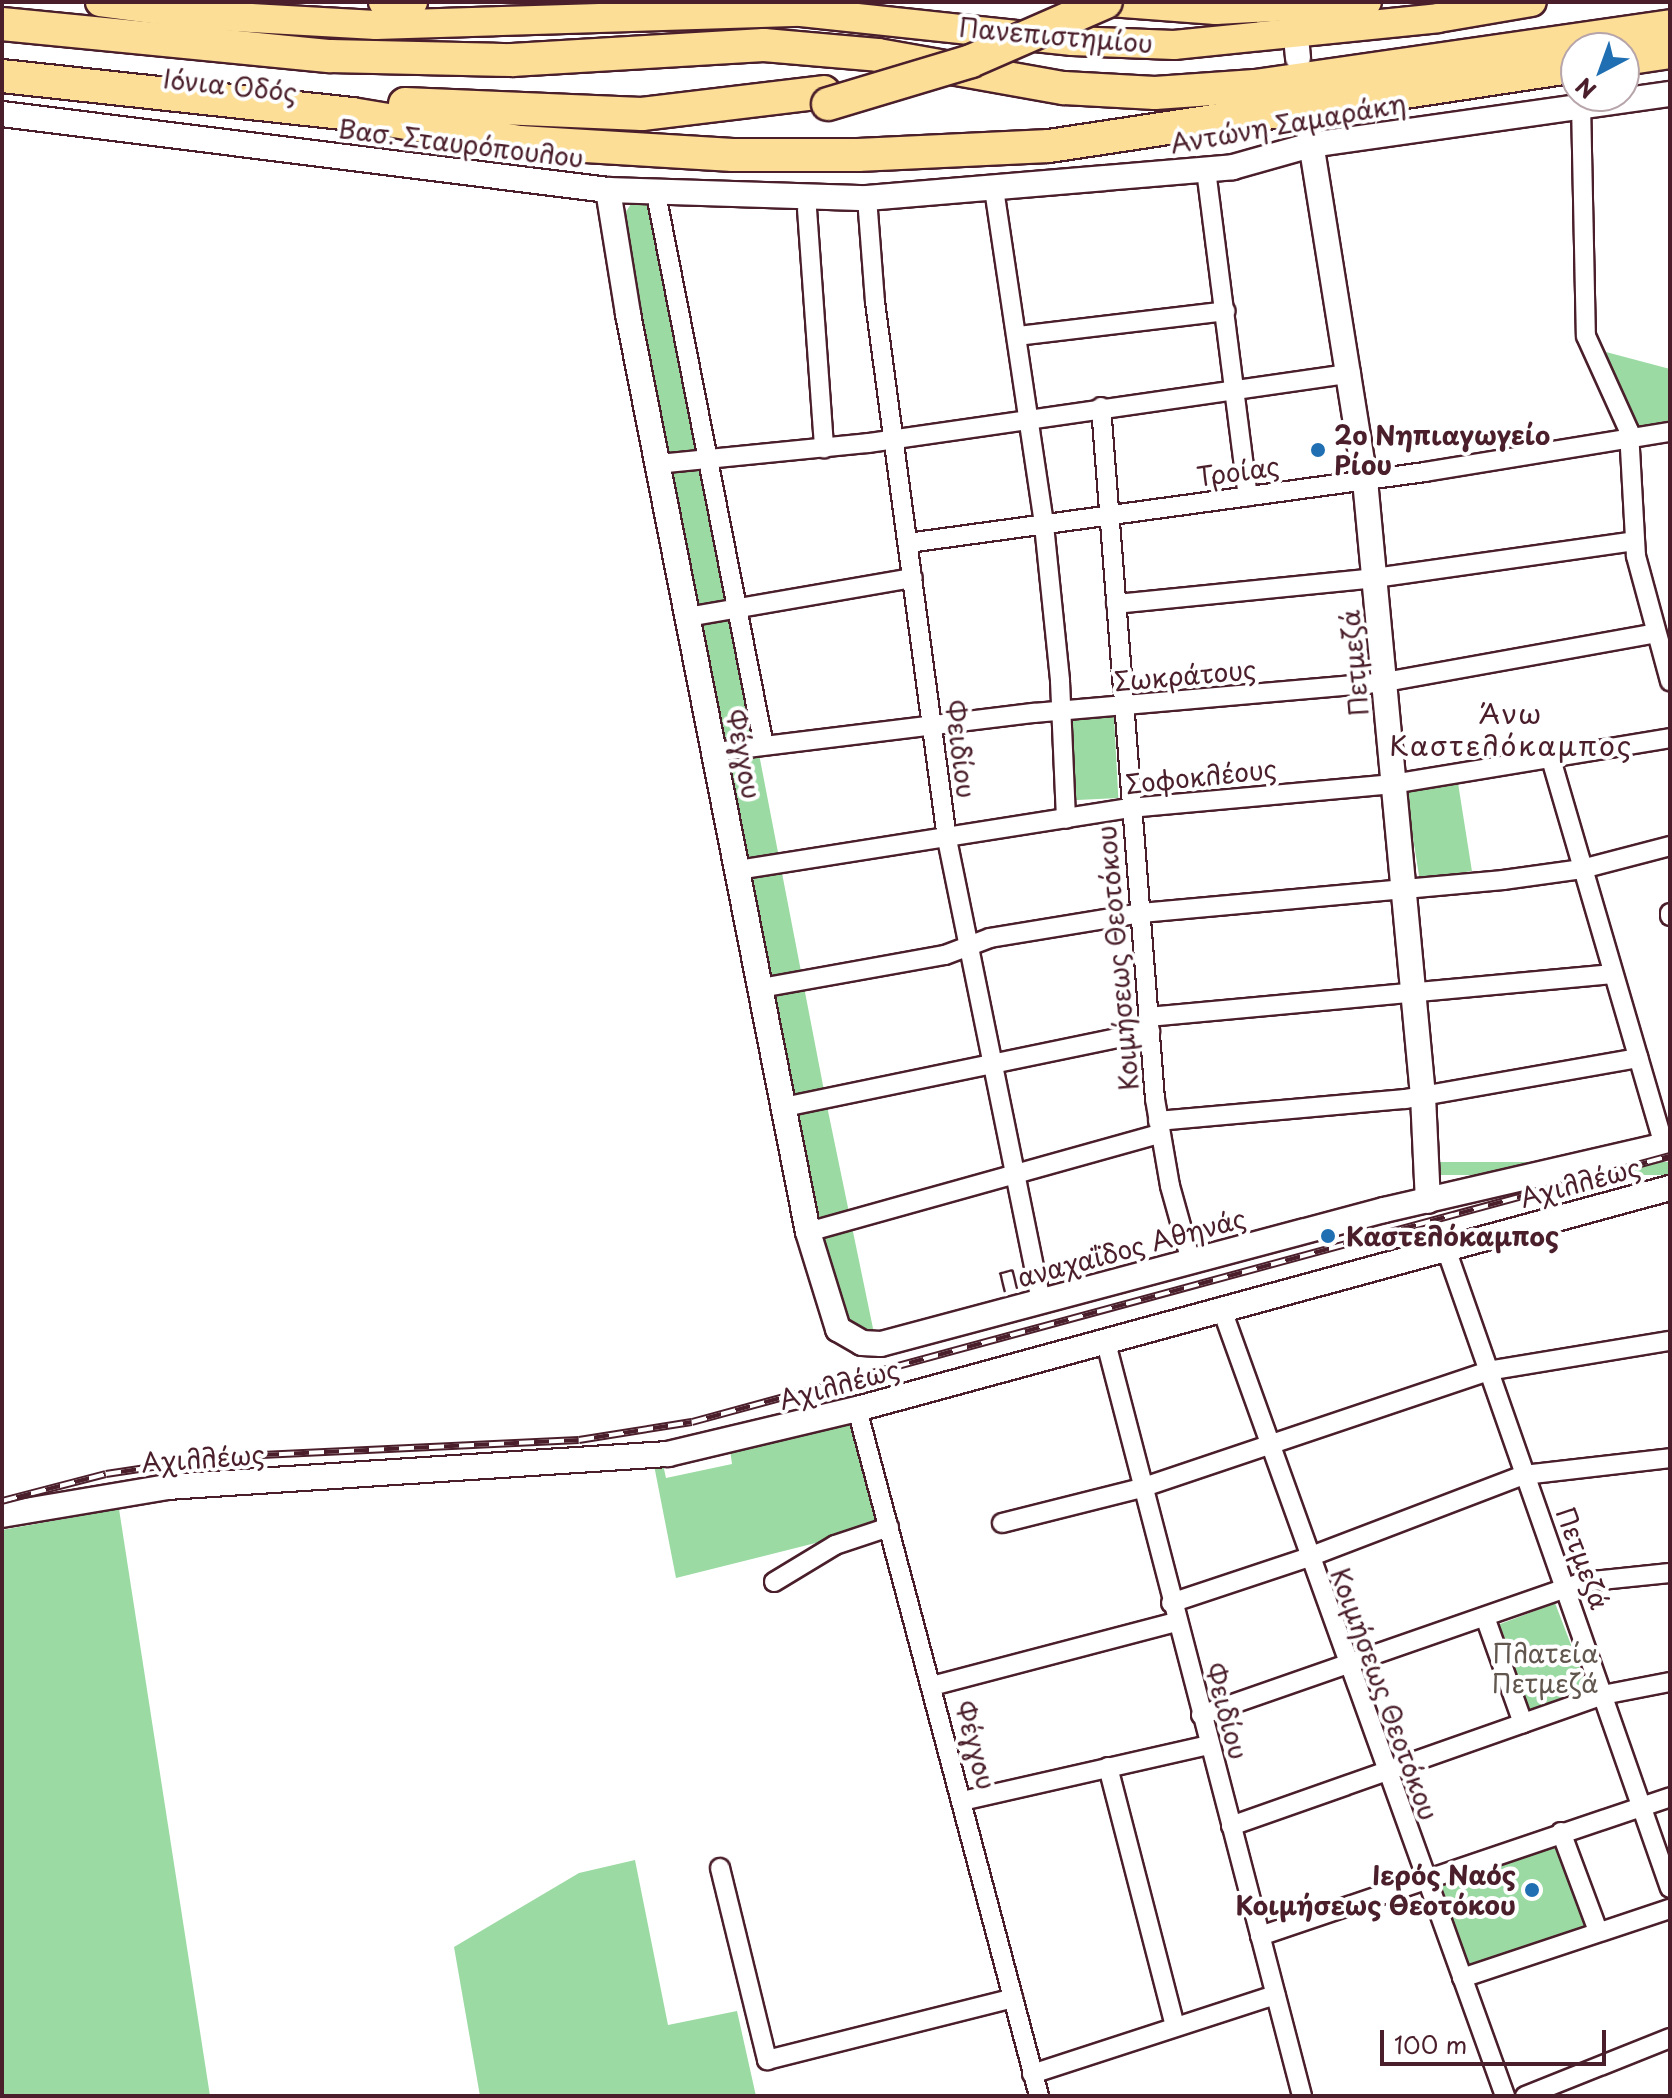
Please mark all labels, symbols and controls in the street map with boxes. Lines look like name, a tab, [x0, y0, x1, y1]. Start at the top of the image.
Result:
street label: Πανεπιστημίου	[958, 11, 1154, 59]
north arrow	[1560, 32, 1640, 112]
street label: Ιόνια Οδός	[161, 62, 299, 108]
text: N	[1568, 71, 1603, 107]
street label: Αντώνη Σαμαράκη	[1167, 87, 1409, 159]
street label: Βασ. Σταυρόπουλου	[336, 112, 586, 174]
place label: 2ο Νηπιαγωγείο Ρίου	[1334, 419, 1551, 480]
marker: 2ο Νηπιαγωγείο Ρίου	[1309, 441, 1327, 459]
street label: Τροίας	[1195, 450, 1281, 492]
street label: Πετμεζά	[1334, 609, 1374, 717]
street label: Σωκράτους	[1113, 653, 1257, 697]
district label: Άνω Καστελόκαμπος	[1390, 696, 1632, 762]
street label: Φειδίου	[939, 698, 983, 800]
street label: Φέγγου	[720, 706, 768, 802]
street label: Σοφοκλέους	[1124, 753, 1278, 799]
street label: Κοιμήσεως Θεοτόκου	[1090, 824, 1144, 1092]
street label: Αχιλλέως	[1516, 1151, 1644, 1213]
street label: Παναχαΐδος Αθηνάς	[995, 1202, 1249, 1298]
place label: Καστελόκαμπος	[1346, 1220, 1559, 1252]
marker: Καστελόκαμπος	[1317, 1225, 1339, 1247]
street label: Αχιλλέως	[775, 1353, 903, 1415]
street label: Αχιλλέως	[140, 1438, 266, 1478]
street label: Πετμεζά	[1550, 1503, 1616, 1613]
street label: Κοιμήσεως Θεοτόκου	[1325, 1563, 1445, 1825]
park label: Πλατεία Πετμεζά	[1492, 1637, 1598, 1698]
street label: Φειδίου	[1199, 1659, 1255, 1763]
street label: Φέγγου	[949, 1697, 1003, 1793]
place label: Ιερός Ναός Κοιμήσεως Θεοτόκου	[1235, 1859, 1516, 1920]
marker: Ιερός Ναός Κοιμήσεως Θεοτόκου	[1523, 1881, 1541, 1899]
scale bar	[1384, 2014, 1610, 2064]
text: 100 m	[1394, 2026, 1467, 2062]

